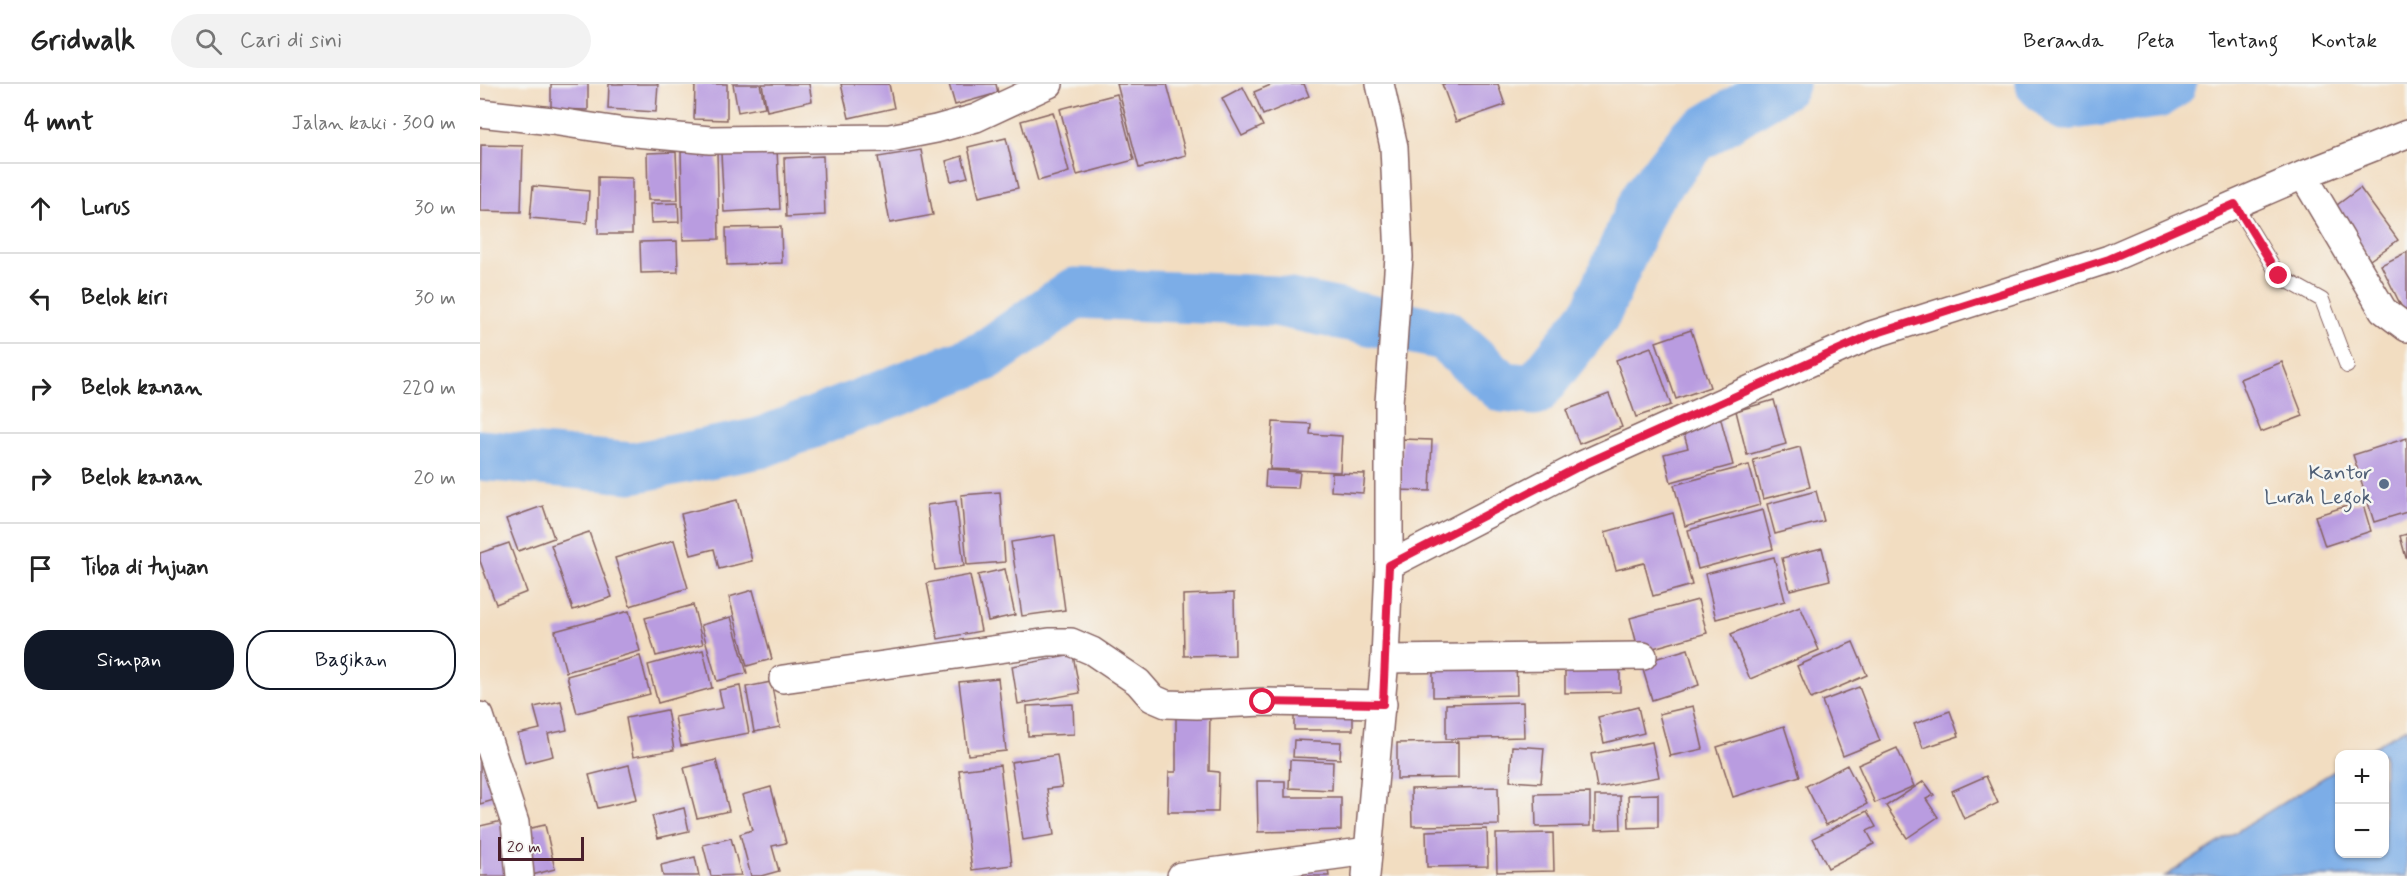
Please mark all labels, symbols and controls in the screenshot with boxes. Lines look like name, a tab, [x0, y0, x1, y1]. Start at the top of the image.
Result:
search box	[171, 14, 591, 68]
text: Gridwalk	[30, 23, 135, 60]
icon: search	[192, 25, 225, 58]
text: Cari di sini	[240, 27, 342, 55]
text: Beranda	[2023, 27, 2104, 55]
text: Peta	[2137, 27, 2175, 55]
text: Tentang	[2208, 27, 2278, 55]
text: Kontak	[2311, 27, 2377, 55]
text: 4 mnt	[24, 106, 94, 140]
text: Jalan kaki · 300 m	[291, 110, 456, 137]
icon: ahead	[24, 192, 57, 225]
text: Lurus	[81, 194, 130, 222]
text: 30 m	[414, 195, 456, 222]
route end	[2265, 262, 2291, 288]
icon: left	[24, 282, 57, 315]
text: Belok kiri	[81, 284, 168, 312]
text: 30 m	[414, 285, 456, 312]
icon: right	[24, 372, 57, 405]
text: Belok kanan	[81, 374, 202, 402]
text: 220 m	[402, 375, 456, 402]
place label: Kantor Lurah Legok	[2264, 459, 2372, 513]
icon: right	[24, 462, 57, 495]
text: Belok kanan	[81, 464, 202, 492]
text: 20 m	[413, 465, 456, 492]
marker: Kantor Lurah Legok	[2377, 477, 2391, 491]
icon: arrive	[24, 552, 57, 585]
text: Tiba di tujuan	[81, 554, 209, 582]
button: Simpan	[24, 630, 234, 690]
button: Bagikan	[246, 630, 456, 690]
route start	[1249, 688, 1275, 714]
map controls	[2335, 750, 2389, 858]
button: +	[2335, 750, 2389, 804]
button: −	[2335, 804, 2389, 858]
scale bar	[498, 834, 584, 862]
text: 20 m	[507, 837, 541, 858]

